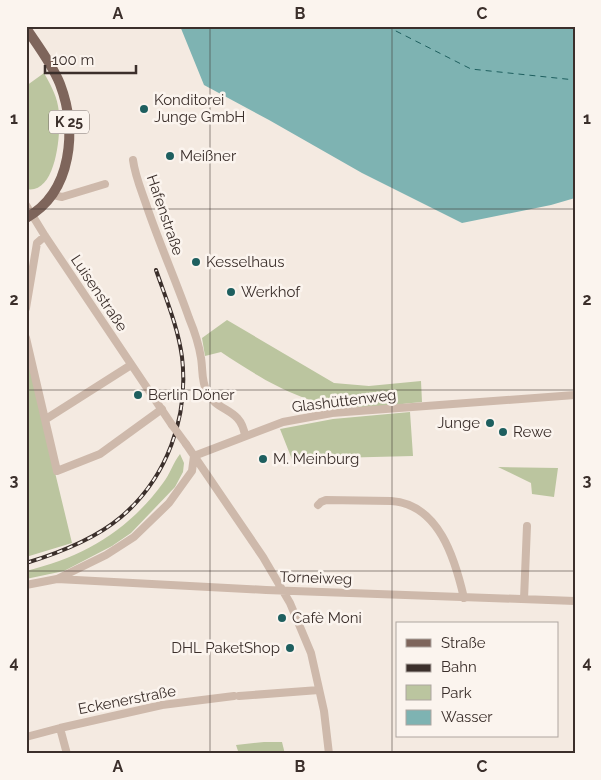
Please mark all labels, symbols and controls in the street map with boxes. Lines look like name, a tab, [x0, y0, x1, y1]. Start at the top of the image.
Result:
text: A	[113, 4, 124, 23]
text: B	[295, 4, 306, 23]
text: C	[477, 4, 488, 23]
scale bar	[45, 42, 136, 74]
text: 100 m	[52, 51, 94, 69]
place label: Konditorei Junge GmbH	[154, 91, 245, 126]
marker: Konditorei Junge GmbH	[138, 103, 150, 115]
text: 1	[10, 109, 18, 128]
text: 1	[583, 109, 591, 128]
road number: K 25	[49, 110, 89, 134]
place label: Meißner	[180, 147, 237, 165]
marker: Meißner	[164, 150, 176, 162]
street label: Hafenstraße	[143, 172, 187, 258]
street label: Luisenstraße	[67, 251, 131, 335]
place label: Kesselhaus	[206, 253, 284, 271]
marker: Kesselhaus	[190, 256, 202, 268]
place label: Werkhof	[241, 283, 301, 301]
marker: Werkhof	[225, 286, 237, 298]
text: 2	[9, 290, 19, 309]
text: 2	[582, 290, 592, 309]
place label: Berlin Döner	[148, 386, 235, 404]
street label: Glashüttenweg	[291, 386, 397, 416]
marker: Berlin Döner	[132, 389, 144, 401]
place label: Junge	[437, 414, 480, 432]
marker: Junge	[484, 417, 496, 429]
place label: Rewe	[513, 423, 552, 441]
marker: Rewe	[497, 426, 509, 438]
place label: M. Meinburg	[273, 450, 359, 468]
marker: M. Meinburg	[257, 453, 269, 465]
text: 3	[10, 471, 19, 490]
text: 3	[583, 471, 592, 490]
street label: Torneiweg	[279, 568, 353, 588]
place label: Cafè Moni	[292, 609, 362, 627]
marker: Cafè Moni	[276, 612, 288, 624]
legend	[396, 622, 558, 738]
text: Straße	[441, 634, 486, 652]
place label: DHL PaketShop	[171, 639, 280, 657]
marker: DHL PaketShop	[284, 642, 296, 654]
text: 4	[9, 653, 19, 672]
text: 4	[582, 653, 592, 672]
text: Bahn	[441, 658, 477, 676]
street label: Eckenerstraße	[77, 682, 178, 718]
text: Park	[441, 684, 472, 702]
text: Wasser	[441, 708, 493, 726]
text: A	[113, 757, 124, 776]
text: B	[295, 757, 306, 776]
text: C	[477, 757, 488, 776]

